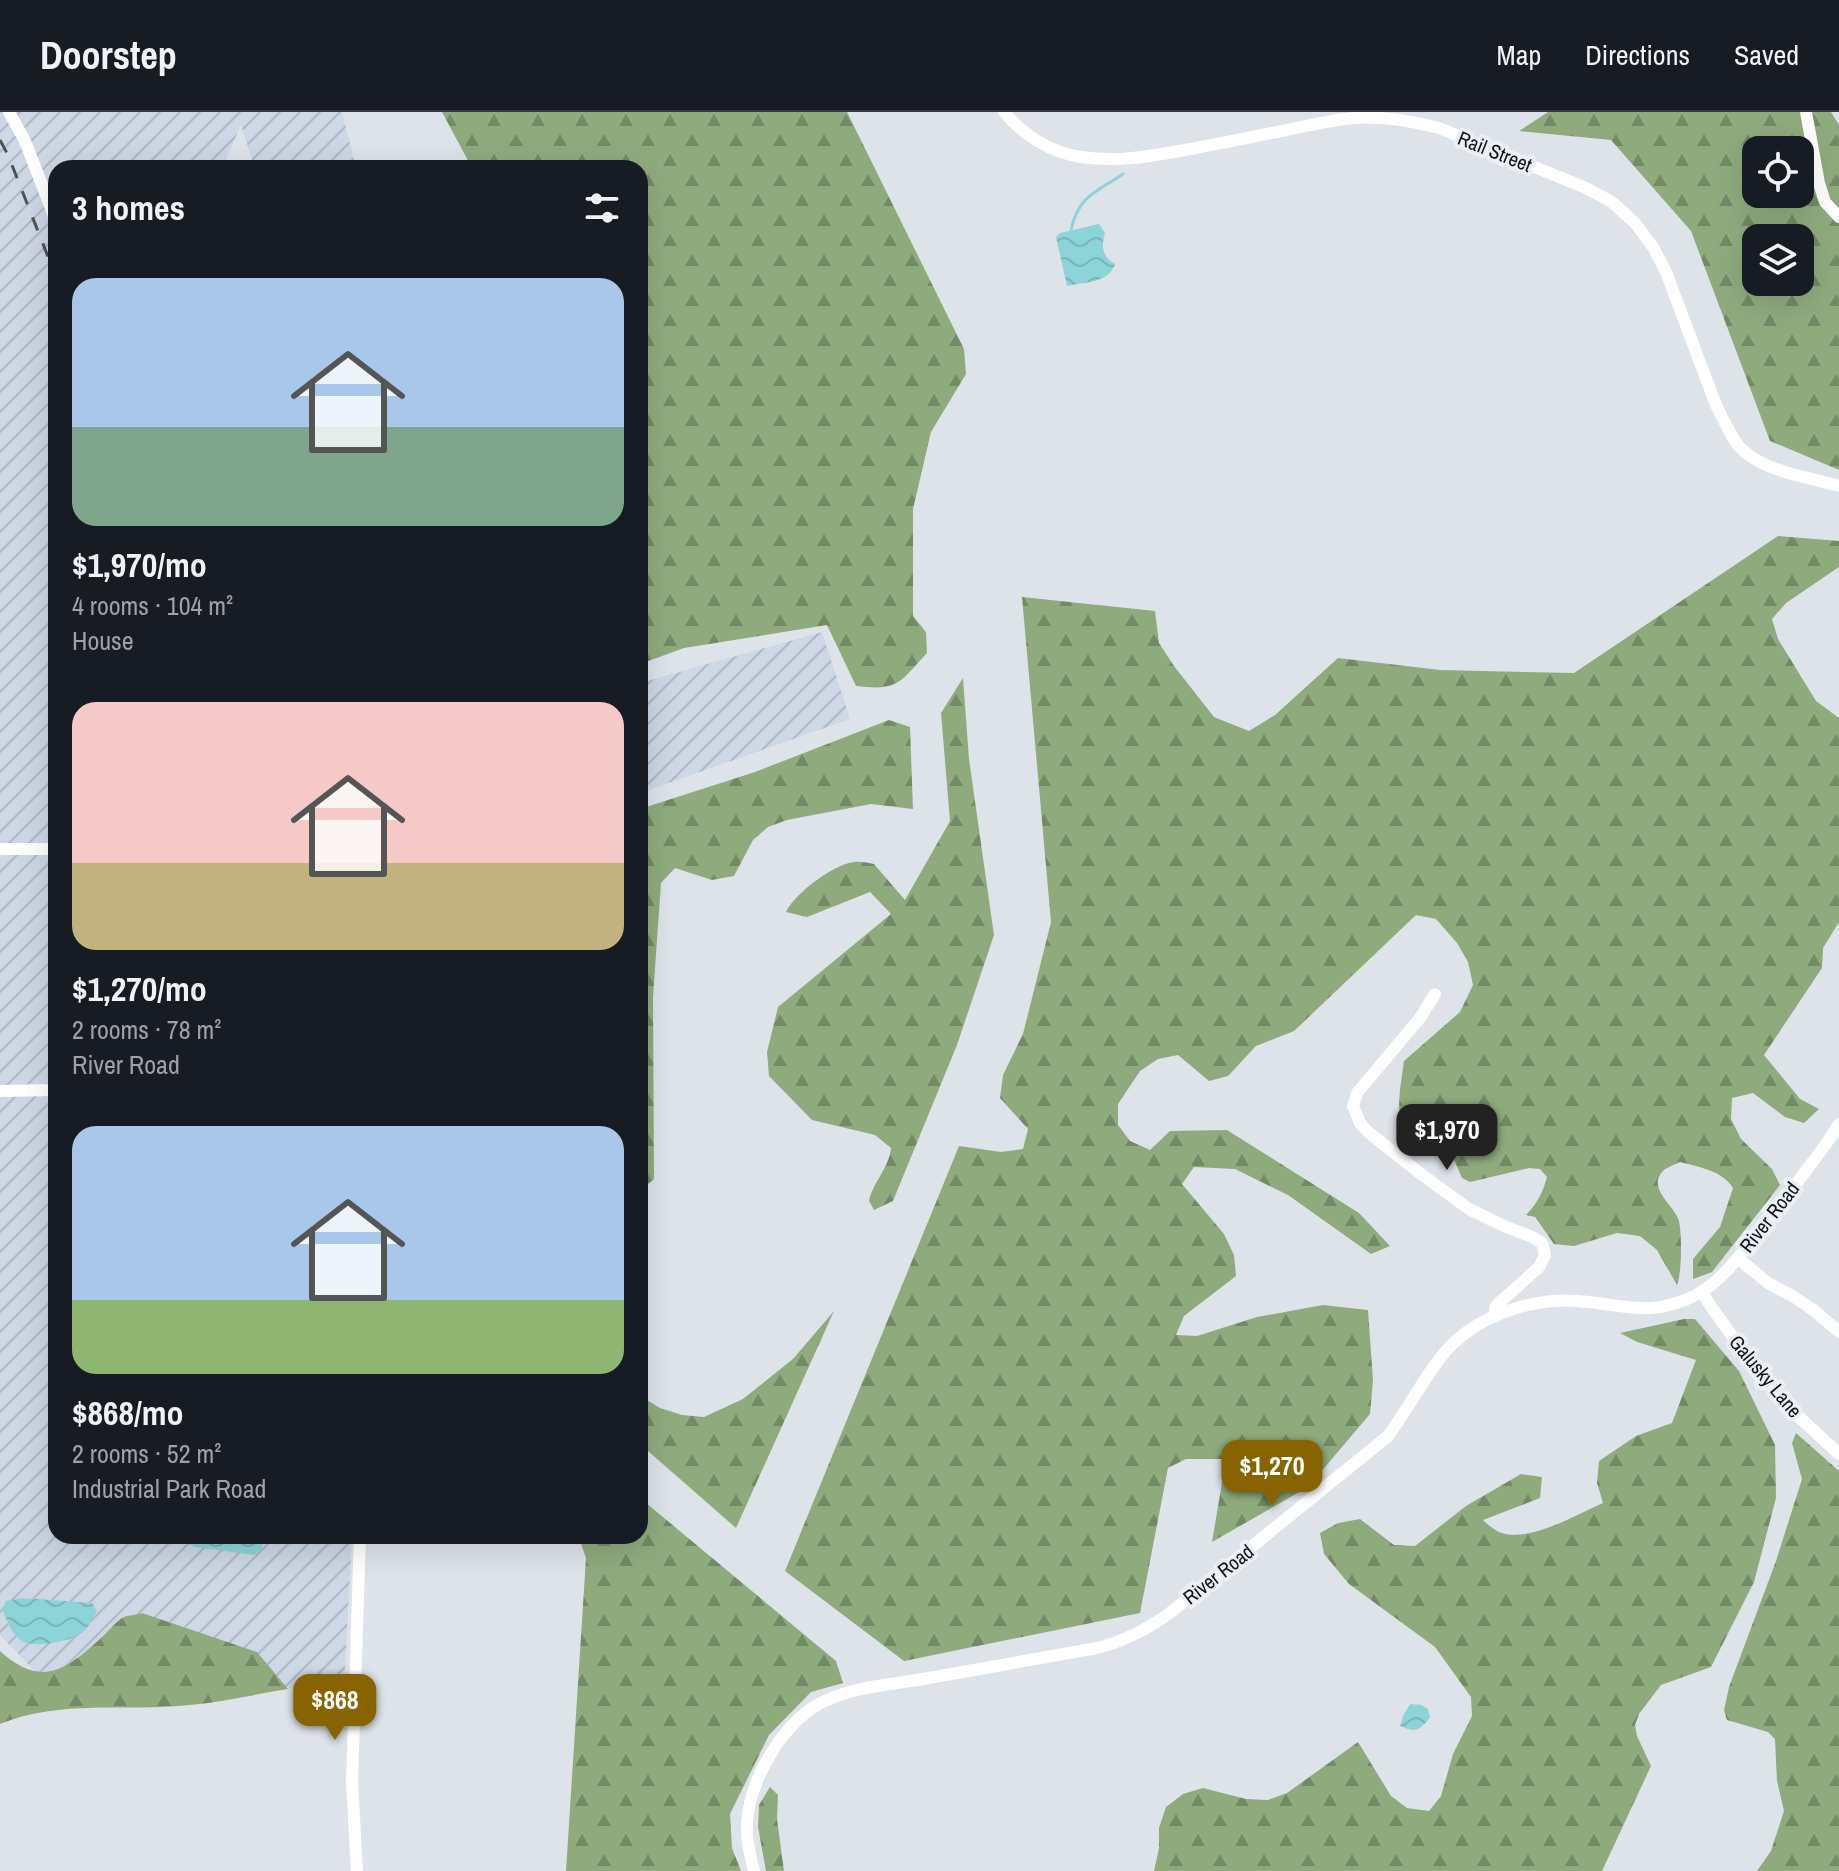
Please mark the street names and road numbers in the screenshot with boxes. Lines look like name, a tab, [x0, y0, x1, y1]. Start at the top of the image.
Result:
street label: Rail Street	[1454, 124, 1536, 178]
street label: River Road	[1733, 1176, 1805, 1258]
street label: Galusky Lane	[1723, 1329, 1809, 1423]
street label: River Road	[1177, 1538, 1259, 1610]

